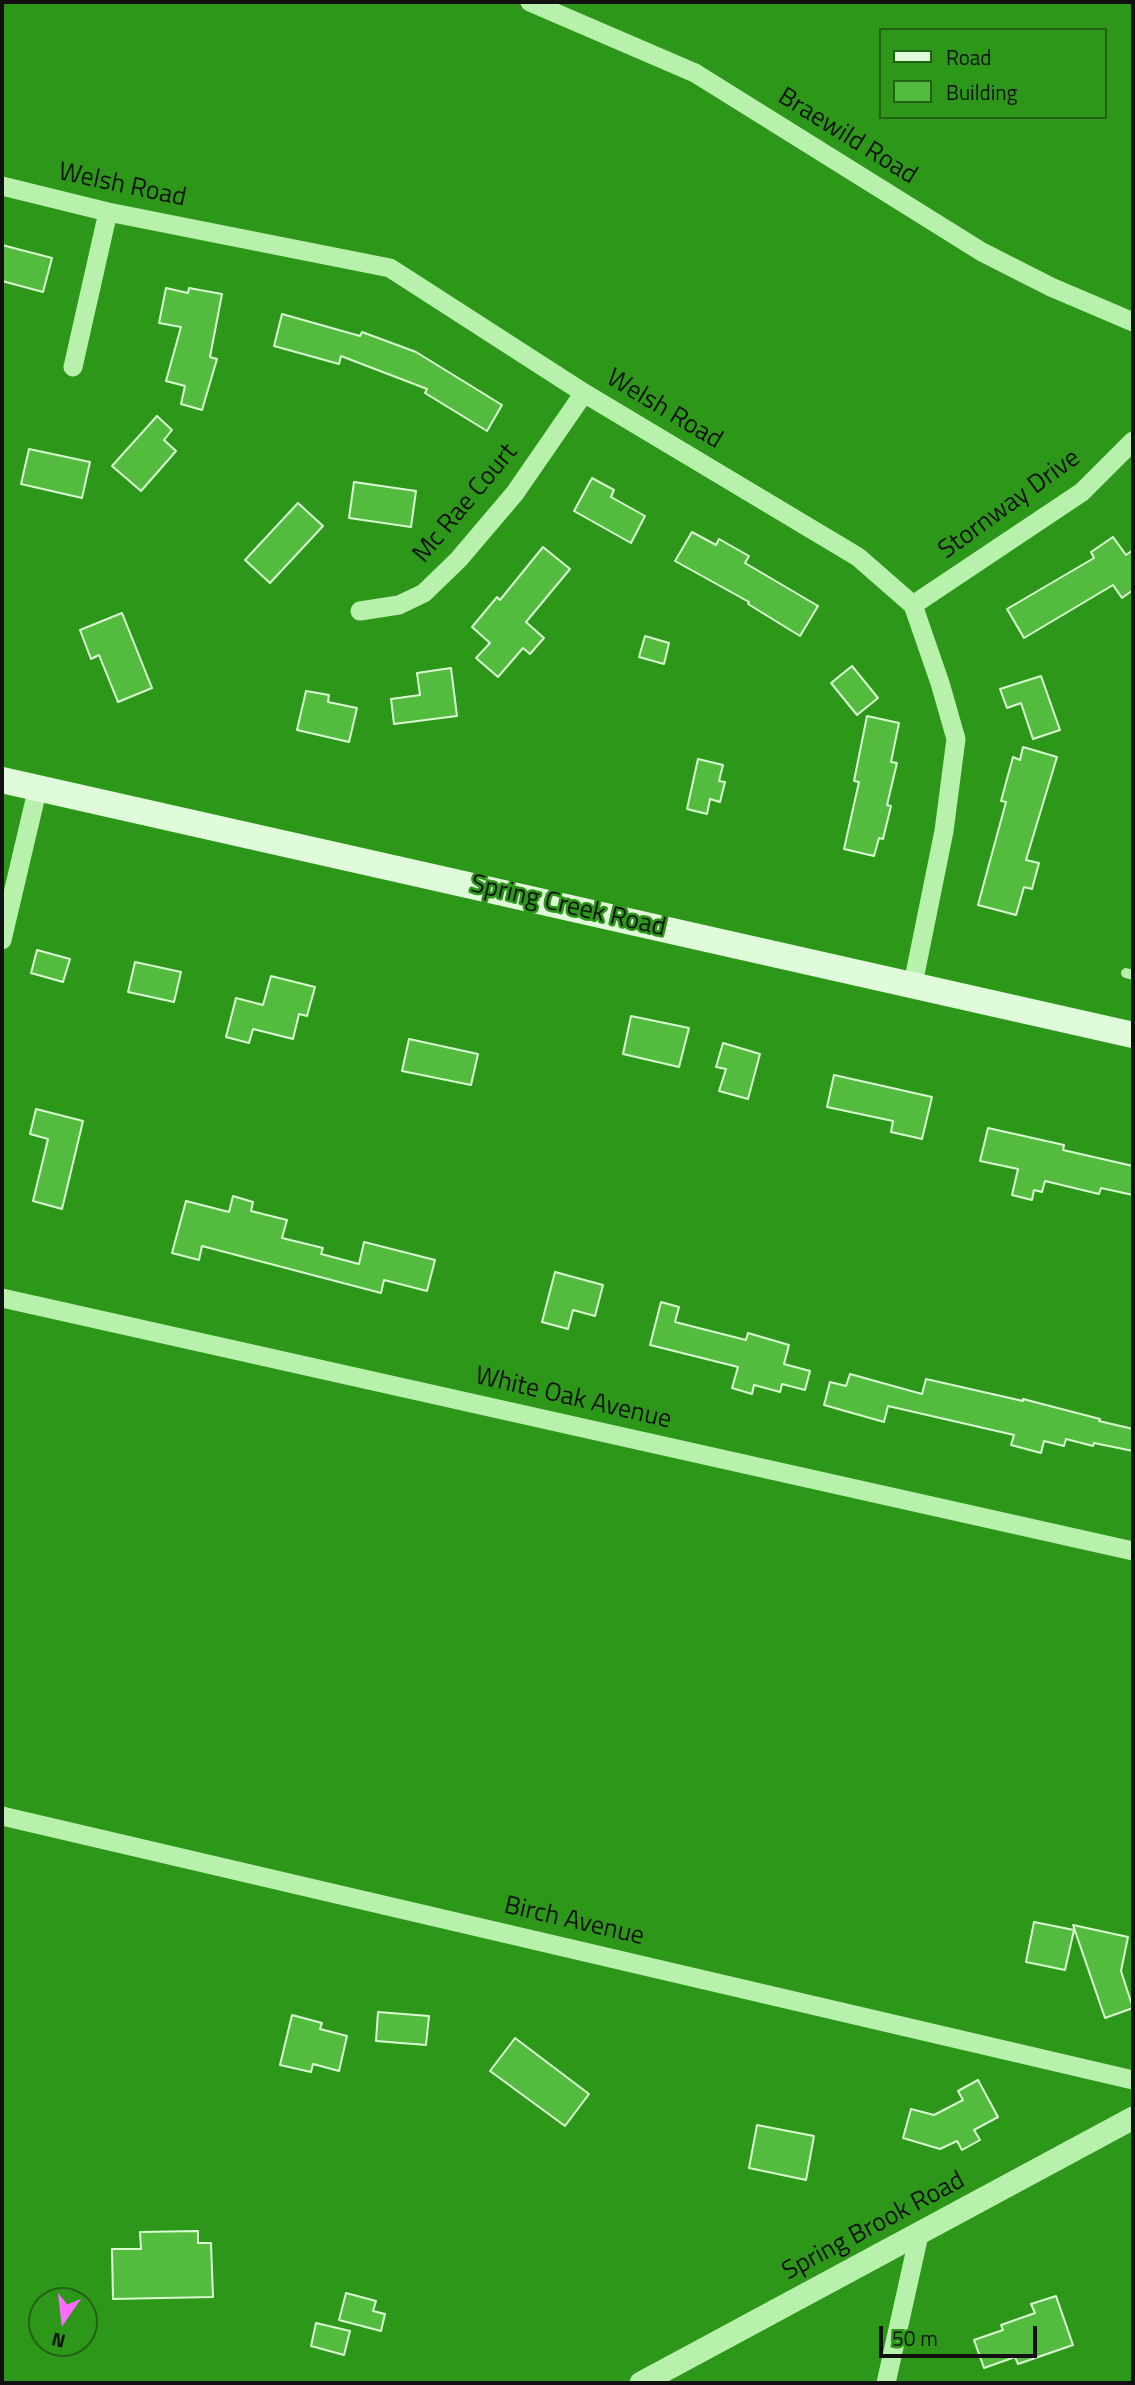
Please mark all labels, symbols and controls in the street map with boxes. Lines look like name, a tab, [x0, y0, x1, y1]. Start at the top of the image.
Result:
legend	[880, 28, 1107, 119]
text: Road	[946, 41, 991, 73]
text: Building	[946, 76, 1017, 108]
street label: Braewild Road	[772, 82, 922, 192]
street label: Welsh Road	[55, 157, 189, 215]
street label: Welsh Road	[600, 363, 728, 457]
street label: Mc Rae Court	[407, 438, 525, 570]
street label: Stornway Drive	[933, 443, 1087, 567]
street label: Spring Creek Road	[468, 869, 668, 945]
street label: White Oak Avenue	[472, 1361, 674, 1437]
street label: Birch Avenue	[501, 1891, 647, 1953]
street label: Spring Brook Road	[777, 2166, 971, 2288]
north arrow	[28, 2287, 98, 2357]
scale bar	[883, 2312, 1040, 2356]
text: 50 m	[892, 2322, 938, 2354]
text: N	[48, 2325, 68, 2357]

